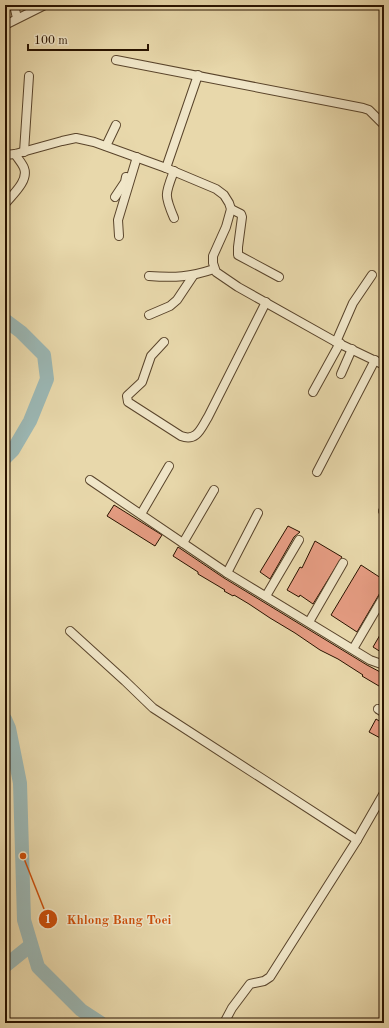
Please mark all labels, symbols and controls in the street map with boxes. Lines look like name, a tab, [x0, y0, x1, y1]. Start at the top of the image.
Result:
scale bar	[28, 26, 148, 52]
text: 100 m	[34, 35, 68, 47]
callout: Khlong Bang Toei	[38, 907, 179, 932]
text: 1	[45, 914, 51, 926]
text: Khlong Bang Toei	[67, 914, 172, 927]

